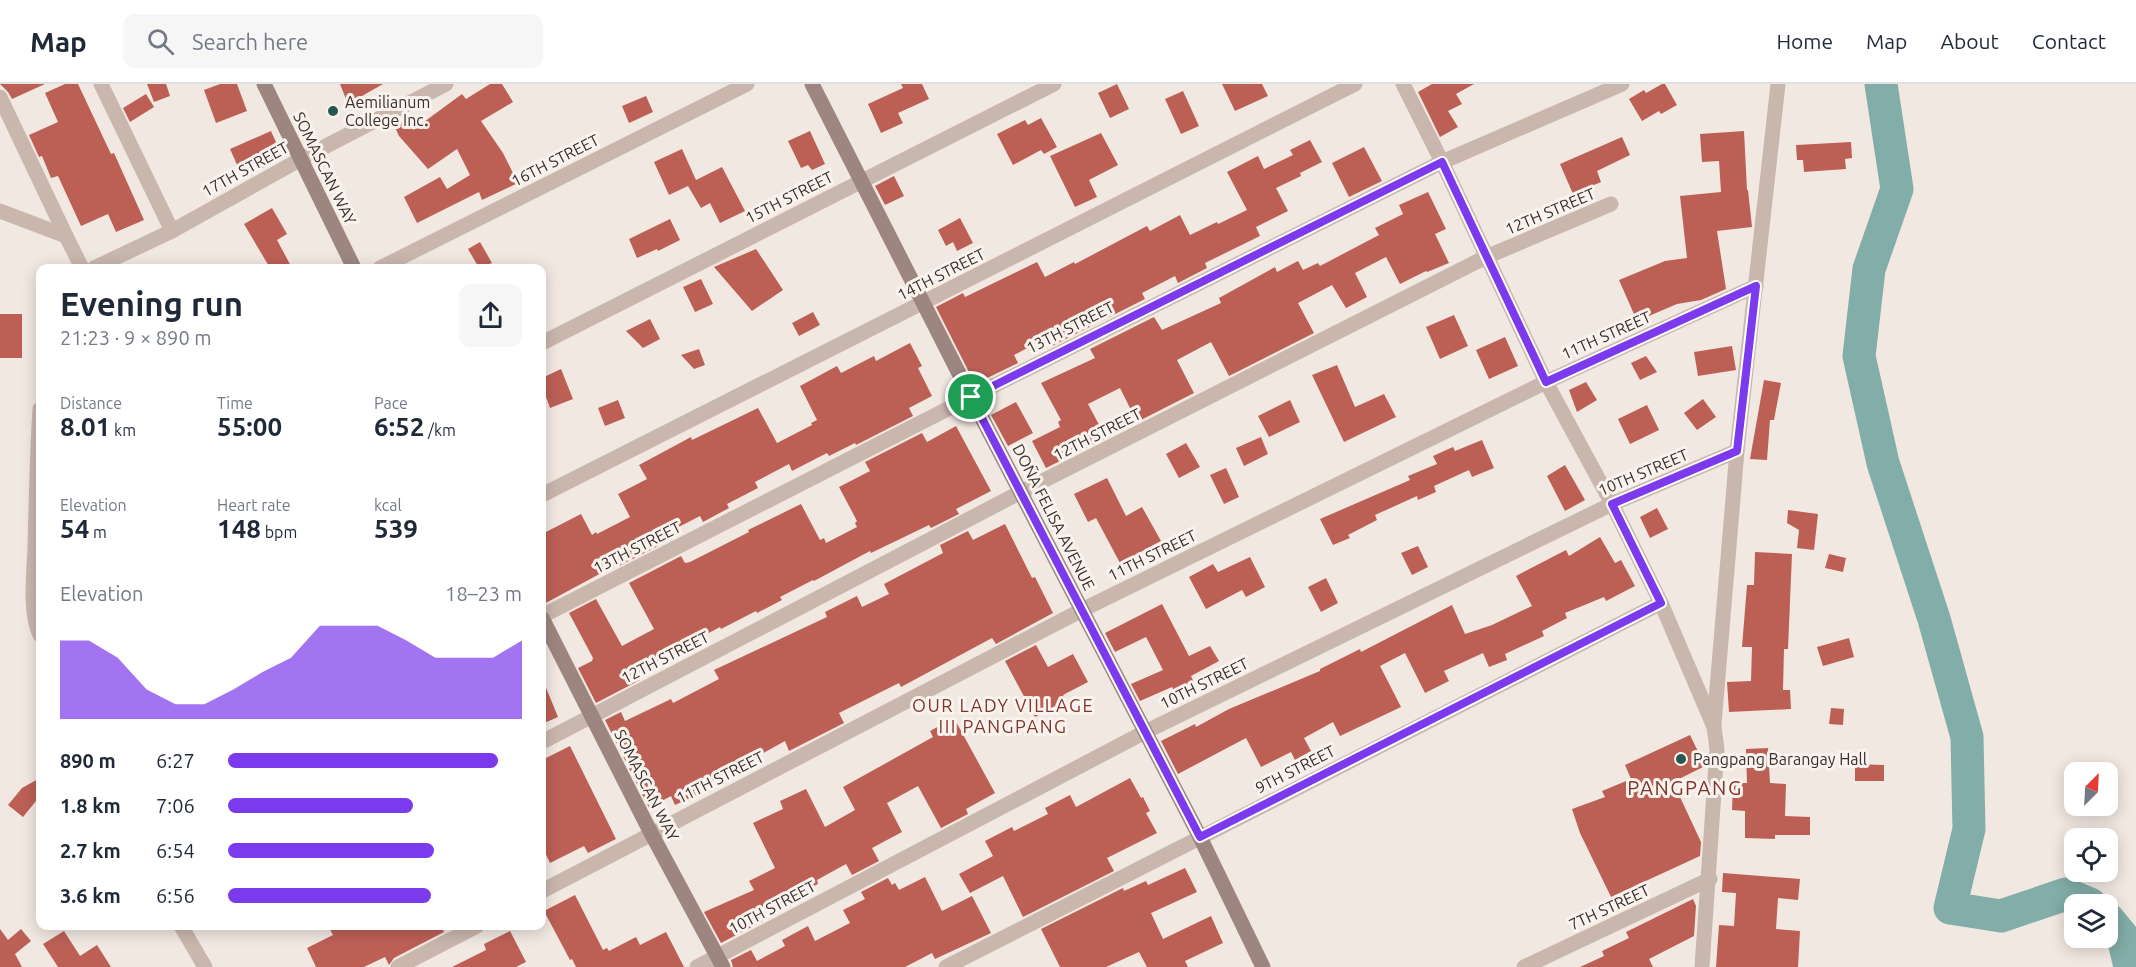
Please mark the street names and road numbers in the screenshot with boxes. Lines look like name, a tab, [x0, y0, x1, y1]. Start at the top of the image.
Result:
street label: SOMASCAN WAY	[290, 109, 360, 228]
street label: 16TH STREET	[508, 130, 602, 190]
street label: 17TH STREET	[199, 138, 291, 200]
street label: 15TH STREET	[742, 167, 836, 227]
street label: 12TH STREET	[1502, 184, 1598, 238]
street label: 14TH STREET	[894, 244, 988, 304]
street label: 13TH STREET	[1023, 297, 1117, 357]
street label: 11TH STREET	[1559, 307, 1654, 363]
street label: 12TH STREET	[1050, 404, 1144, 464]
street label: DOÑA FELISA AVENUE	[1009, 441, 1100, 593]
street label: 10TH STREET	[1595, 445, 1691, 499]
street label: 13TH STREET	[590, 517, 684, 577]
street label: 11TH STREET	[1105, 526, 1199, 584]
street label: 12TH STREET	[618, 627, 712, 687]
street label: 10TH STREET	[1157, 654, 1251, 712]
street label: SOMASCAN WAY	[611, 726, 683, 844]
street label: 9TH STREET	[1252, 741, 1338, 797]
street label: 11TH STREET	[673, 747, 767, 807]
street label: 10TH STREET	[725, 877, 819, 937]
street label: 7TH STREET	[1566, 880, 1652, 934]

